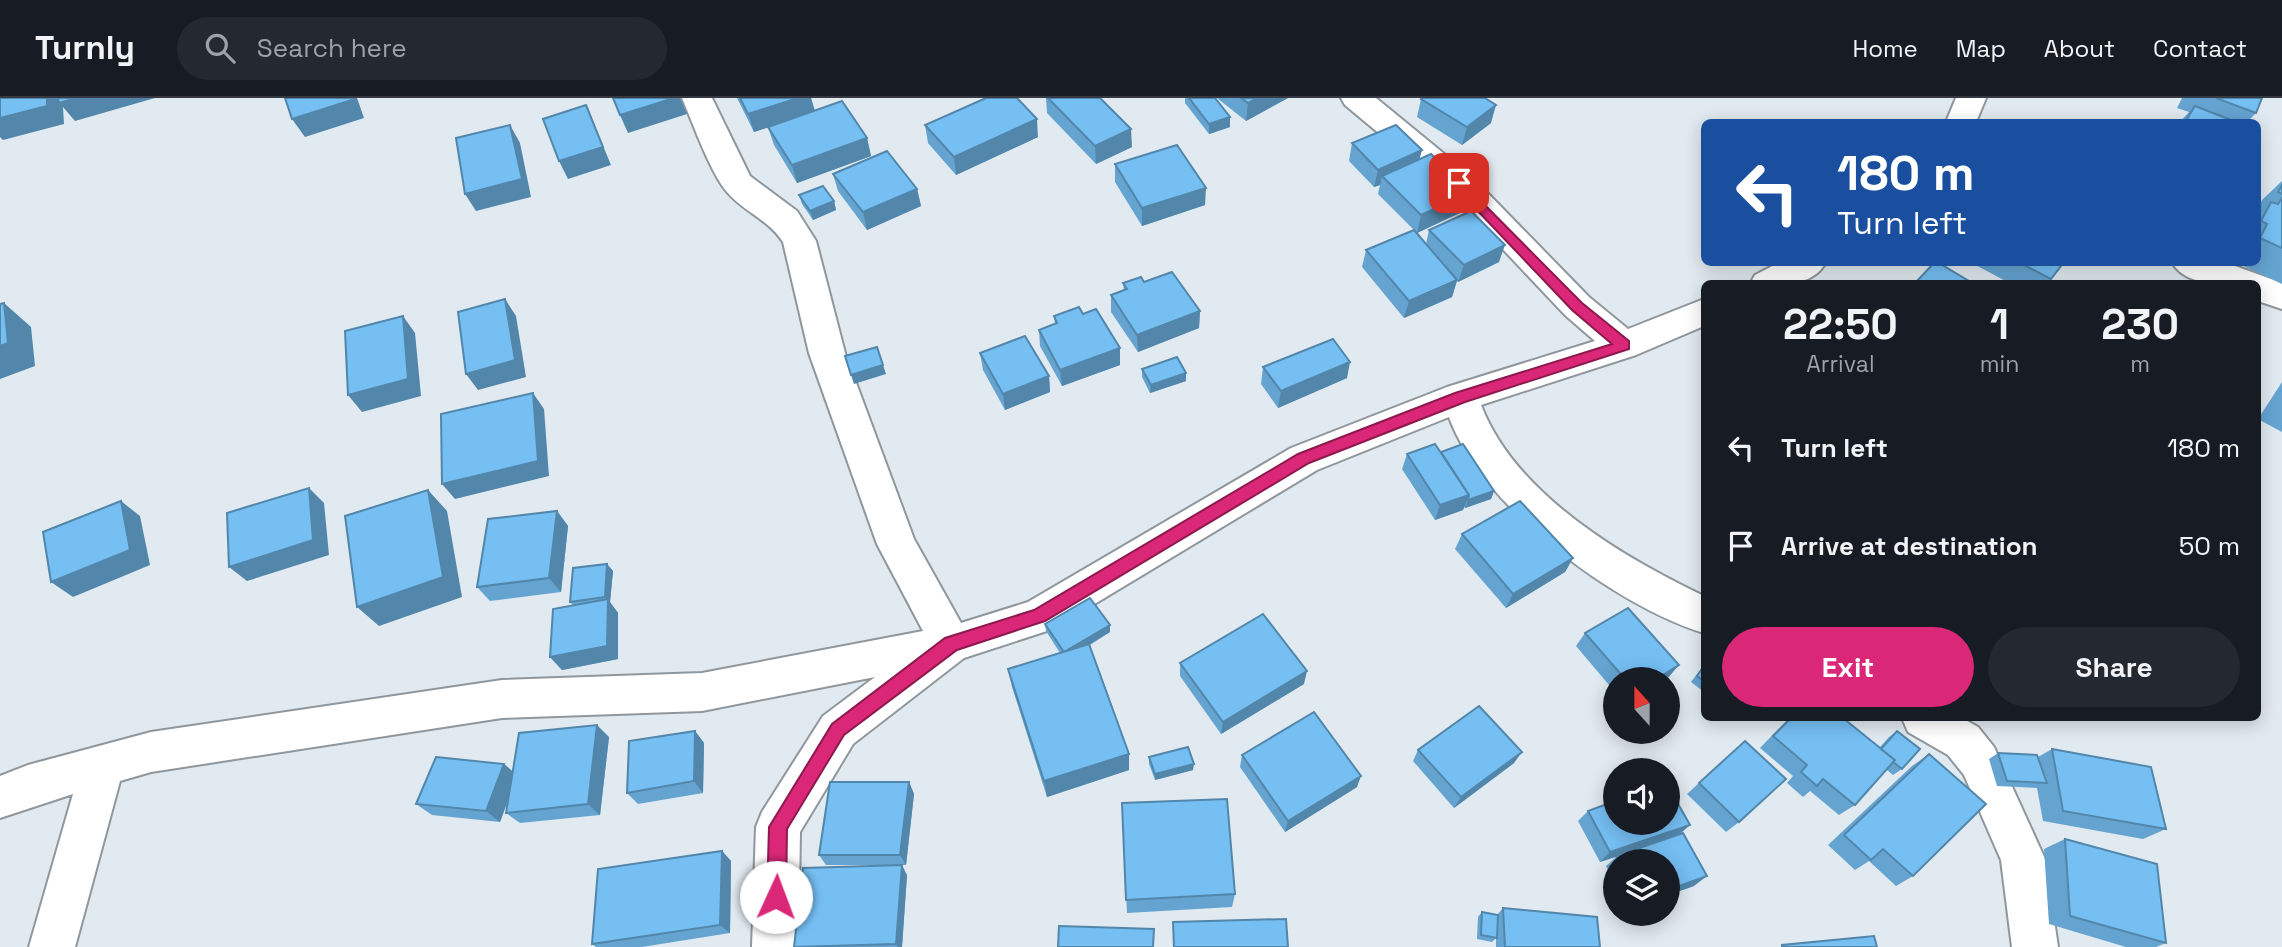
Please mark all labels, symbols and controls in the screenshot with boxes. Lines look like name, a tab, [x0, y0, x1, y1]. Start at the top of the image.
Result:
search box	[177, 17, 667, 80]
text: Turnly	[35, 27, 135, 69]
icon: search	[201, 29, 239, 67]
text: Search here	[257, 31, 407, 65]
text: Home	[1852, 33, 1918, 64]
text: Map	[1956, 33, 2006, 64]
text: About	[2044, 33, 2115, 64]
text: Contact	[2153, 33, 2247, 64]
text: 180 m	[1837, 142, 1975, 204]
icon: left	[1722, 147, 1813, 238]
pin	[1429, 153, 1489, 213]
icon: arrive	[1440, 164, 1478, 202]
text: Turn left	[1837, 203, 1967, 243]
text: 22:50	[1783, 298, 1898, 351]
text: 1	[1990, 298, 2009, 351]
text: 230	[2101, 298, 2179, 351]
text: Arrival	[1806, 349, 1875, 379]
text: min	[1980, 349, 2019, 379]
text: m	[2130, 349, 2150, 379]
icon: left	[1722, 429, 1760, 467]
text: Turn left	[1781, 431, 1888, 465]
text: 180 m	[2167, 431, 2240, 465]
icon: arrive	[1722, 527, 1760, 565]
text: Arrive at destination	[1781, 529, 2038, 563]
text: 50 m	[2179, 529, 2240, 563]
button: Exit	[1722, 627, 1974, 707]
button: Share	[1988, 627, 2240, 707]
north arrow	[1603, 667, 1680, 744]
map controls	[1603, 667, 1680, 926]
button: sound	[1603, 758, 1680, 835]
button: layers	[1603, 849, 1680, 926]
position arrow	[739, 860, 813, 934]

